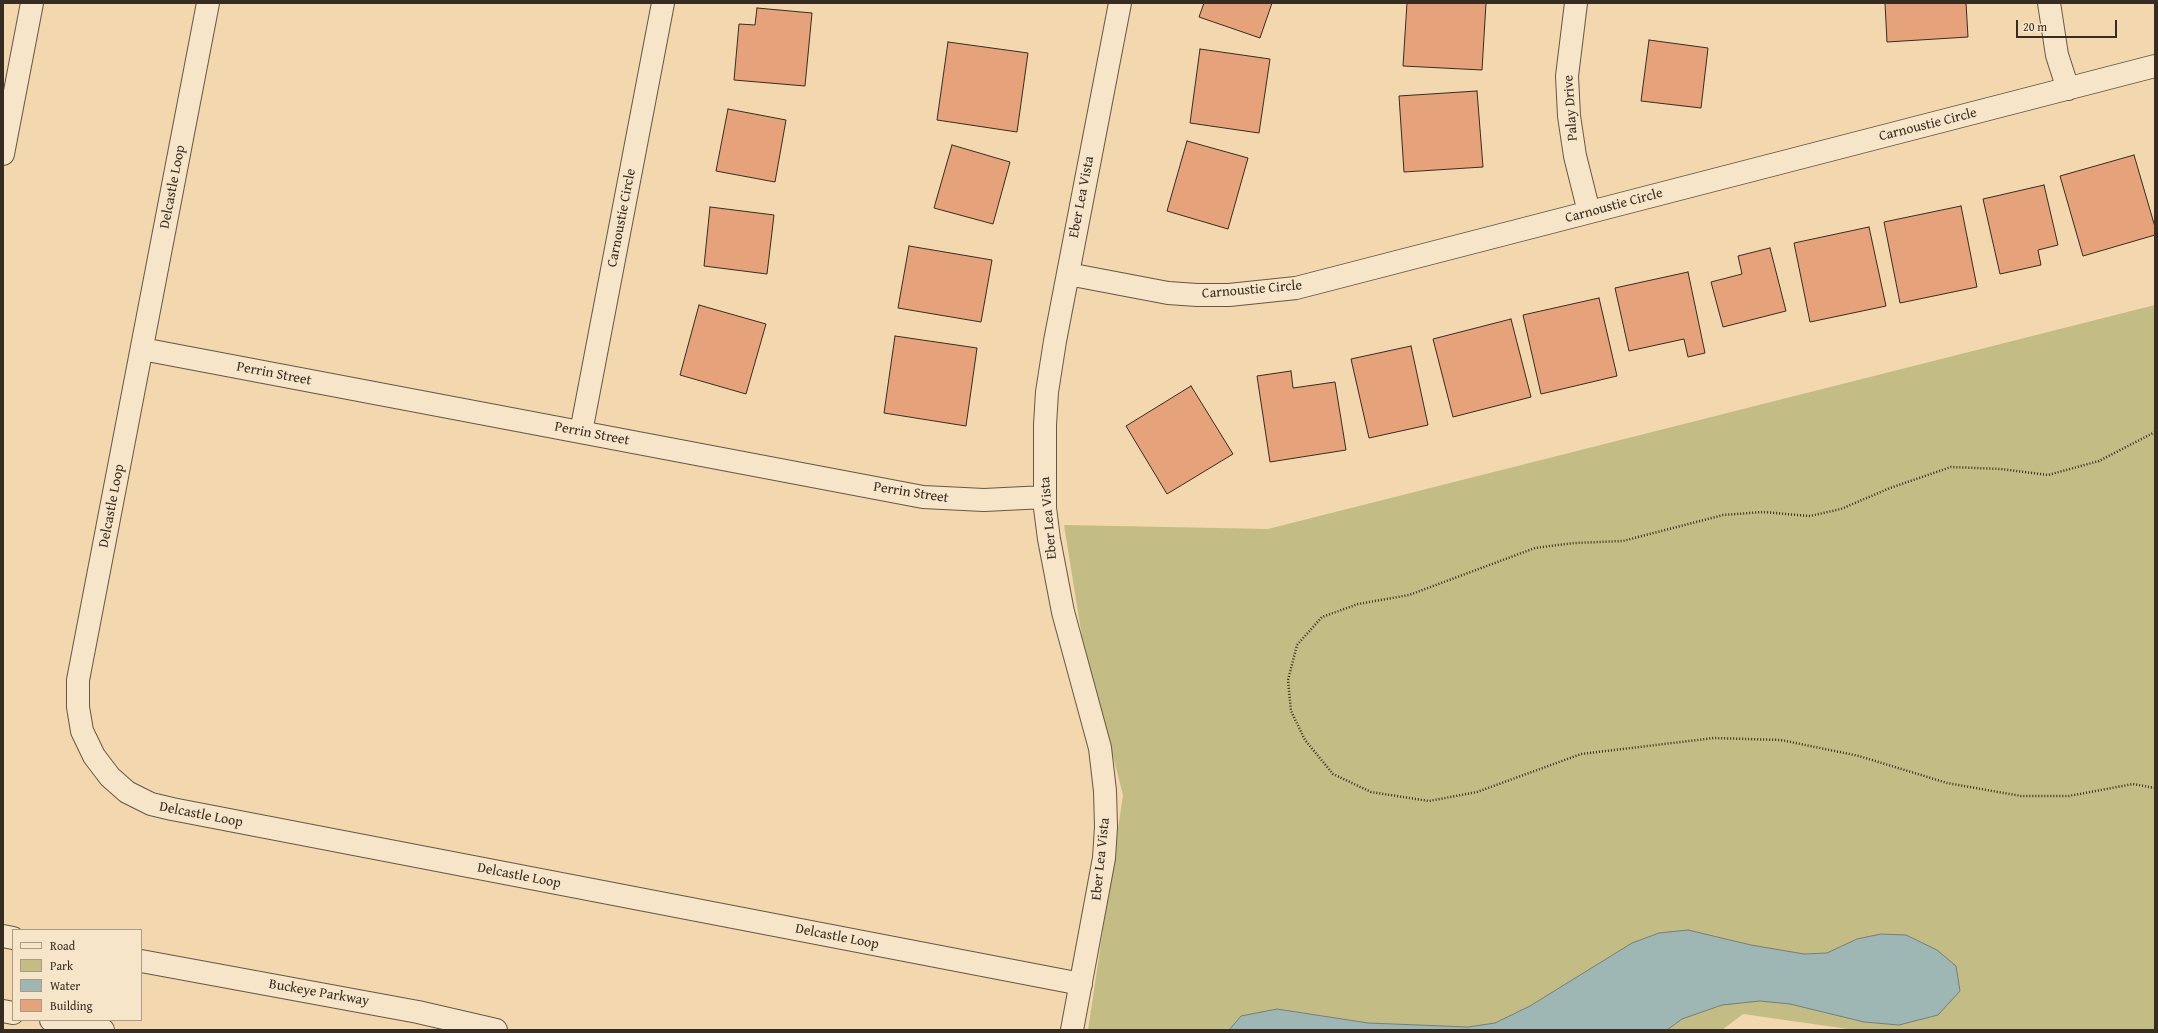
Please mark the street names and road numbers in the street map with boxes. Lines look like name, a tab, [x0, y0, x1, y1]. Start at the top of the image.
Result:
street label: Palay Drive	[1560, 74, 1582, 142]
street label: Carnoustie Circle	[1877, 105, 1979, 145]
street label: Delcastle Loop	[157, 144, 189, 230]
street label: Eber Lea Vista	[1066, 155, 1098, 239]
street label: Carnoustie Circle	[604, 167, 640, 269]
street label: Carnoustie Circle	[1563, 185, 1665, 227]
street label: Carnoustie Circle	[1201, 277, 1303, 303]
street label: Perrin Street	[235, 359, 313, 389]
street label: Perrin Street	[553, 419, 631, 449]
street label: Delcastle Loop	[96, 463, 128, 549]
street label: Eber Lea Vista	[1037, 476, 1061, 560]
street label: Perrin Street	[872, 479, 950, 507]
street label: Delcastle Loop	[158, 799, 244, 831]
street label: Eber Lea Vista	[1088, 817, 1114, 901]
street label: Delcastle Loop	[476, 860, 562, 892]
street label: Delcastle Loop	[794, 921, 880, 953]
street label: Buckeye Parkway	[268, 976, 370, 1010]

